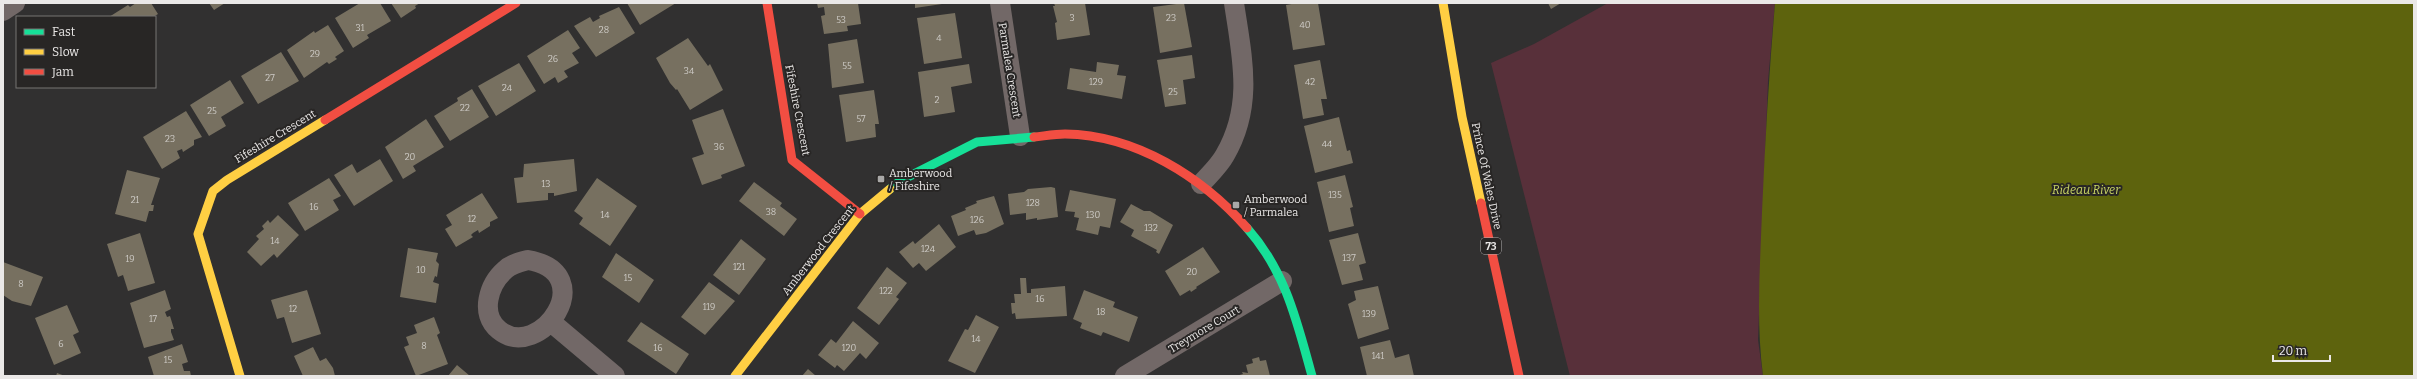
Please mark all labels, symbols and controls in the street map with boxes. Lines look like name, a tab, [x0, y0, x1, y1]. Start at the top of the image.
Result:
house number: 3	[1069, 13, 1075, 23]
house number: 23	[1166, 13, 1176, 23]
house number: 53	[836, 15, 846, 25]
legend	[16, 16, 156, 88]
house number: 40	[1299, 20, 1311, 30]
street label: Parmalea Crescent	[996, 22, 1023, 119]
house number: 31	[356, 23, 365, 33]
text: Fast	[52, 25, 76, 39]
house number: 28	[599, 25, 609, 35]
house number: 4	[936, 33, 942, 43]
text: Slow	[52, 45, 79, 59]
house number: 29	[310, 49, 320, 59]
house number: 26	[548, 54, 558, 64]
house number: 55	[842, 61, 852, 71]
street label: Fifeshire Crescent	[782, 64, 813, 157]
text: Jam	[51, 65, 74, 79]
house number: 34	[684, 66, 695, 76]
house number: 27	[265, 73, 275, 83]
house number: 129	[1089, 77, 1103, 87]
house number: 42	[1305, 77, 1315, 87]
house number: 24	[502, 83, 513, 93]
house number: 25	[1168, 87, 1178, 97]
house number: 2	[935, 95, 940, 105]
house number: 22	[460, 103, 470, 113]
house number: 25	[207, 106, 217, 116]
street label: Fifeshire Crescent	[232, 107, 318, 166]
house number: 57	[856, 114, 866, 124]
street label: Prince Of Wales Drive	[1469, 121, 1504, 231]
house number: 23	[165, 134, 175, 144]
house number: 44	[1322, 139, 1333, 149]
house number: 36	[714, 142, 724, 152]
house number: 20	[405, 152, 416, 162]
place label: Amberwood / Fifeshire	[889, 167, 953, 193]
marker: Amberwood / Fifeshire	[876, 174, 886, 184]
house number: 13	[542, 179, 550, 189]
water label: Rideau River	[2052, 183, 2121, 197]
house number: 135	[1328, 190, 1342, 200]
place label: Amberwood / Parmalea	[1244, 193, 1308, 219]
house number: 21	[131, 195, 140, 205]
house number: 128	[1026, 198, 1040, 208]
marker: Amberwood / Parmalea	[1231, 200, 1241, 210]
house number: 16	[310, 202, 318, 212]
street label: Amberwood Crescent	[779, 203, 858, 298]
house number: 38	[766, 207, 776, 217]
house number: 14	[601, 210, 610, 220]
house number: 130	[1086, 210, 1101, 220]
house number: 12	[468, 214, 476, 224]
house number: 126	[970, 215, 984, 225]
house number: 132	[1144, 223, 1158, 233]
house number: 14	[271, 236, 280, 246]
road number: 73	[1481, 238, 1501, 254]
house number: 124	[921, 244, 936, 254]
house number: 137	[1342, 253, 1356, 263]
house number: 19	[126, 254, 134, 264]
house number: 121	[733, 262, 745, 272]
house number: 10	[416, 265, 426, 275]
house number: 20	[1187, 267, 1198, 277]
house number: 15	[624, 273, 632, 283]
house number: 8	[18, 279, 24, 289]
house number: 122	[879, 286, 893, 296]
house number: 16	[1036, 294, 1044, 304]
house number: 119	[703, 302, 715, 312]
street label: Treymore Court	[1166, 303, 1242, 356]
house number: 12	[289, 304, 297, 314]
house number: 18	[1096, 307, 1106, 317]
house number: 139	[1362, 309, 1376, 319]
house number: 17	[149, 314, 158, 324]
house number: 14	[972, 334, 981, 344]
scale bar	[2273, 337, 2330, 363]
house number: 6	[58, 339, 64, 349]
house number: 8	[421, 341, 427, 351]
house number: 16	[654, 343, 662, 353]
house number: 120	[842, 343, 856, 353]
text: 20 m	[2279, 344, 2308, 358]
house number: 141	[1372, 351, 1385, 361]
house number: 15	[164, 355, 172, 365]

